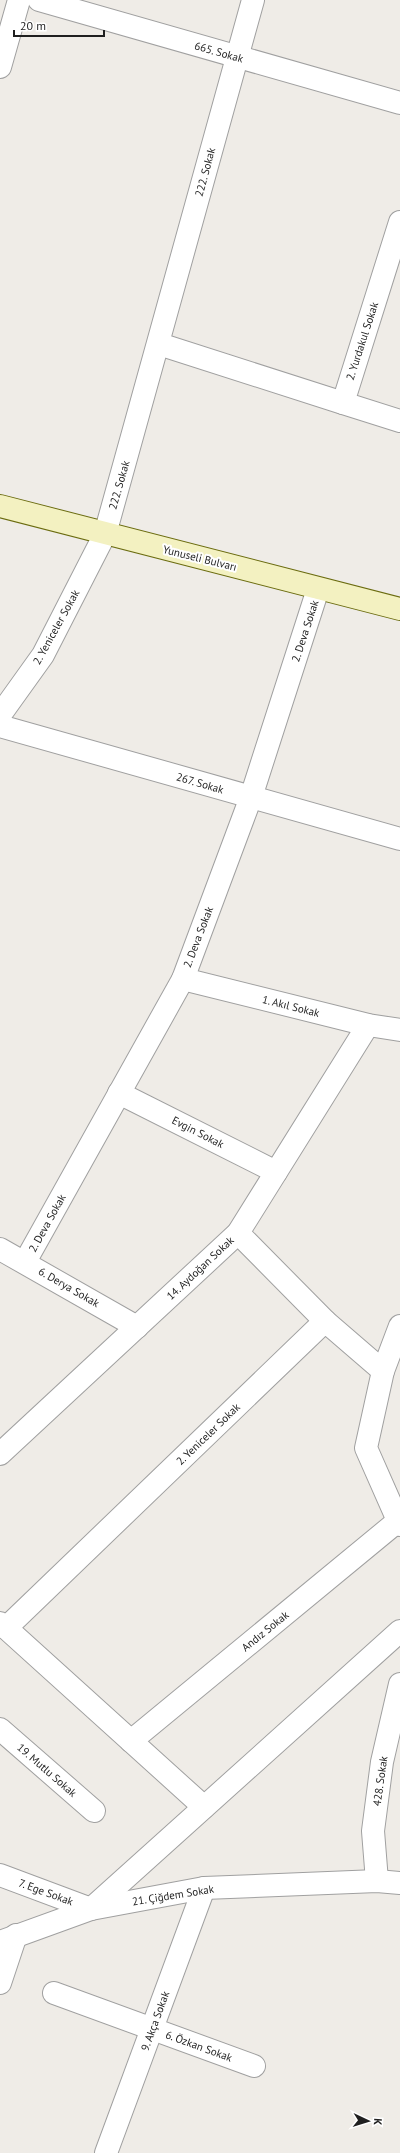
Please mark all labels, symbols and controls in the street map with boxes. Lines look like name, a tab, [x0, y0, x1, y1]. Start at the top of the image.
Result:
scale bar	[14, 12, 104, 38]
text: 20 m	[20, 18, 46, 33]
street label: 665. Sokak	[193, 38, 246, 66]
street label: 222. Sokak	[192, 145, 218, 198]
street label: 2. Yurdakul Sokak	[343, 299, 381, 382]
street label: 222. Sokak	[105, 458, 133, 511]
street label: Yunuseli Bulvarı	[162, 542, 238, 574]
street label: 2. Yeniceler Sokak	[30, 587, 83, 667]
street label: 2. Deva Sokak	[288, 598, 322, 664]
street label: 267. Sokak	[175, 770, 226, 797]
street label: 2. Deva Sokak	[180, 904, 216, 970]
street label: 1. Akıl Sokak	[261, 992, 322, 1020]
street label: Evgin Sokak	[170, 1113, 227, 1151]
street label: 2. Deva Sokak	[25, 1191, 69, 1255]
street label: 14. Aydoğan Sokak	[163, 1233, 237, 1303]
street label: 6. Derya Sokak	[36, 1264, 103, 1310]
street label: 2. Yeniceler Sokak	[173, 1400, 243, 1468]
street label: Andız Sokak	[239, 1607, 292, 1654]
street label: 19. Mutlu Sokak	[14, 1740, 80, 1800]
street label: 428. Sokak	[370, 1754, 391, 1807]
street label: 7. Ege Sokak	[17, 1876, 76, 1909]
street label: 21. Çiğdem Sokak	[131, 1882, 216, 1908]
street label: 9. Akça Sokak	[138, 1988, 173, 2053]
street label: 6. Özkan Sokak	[164, 2027, 235, 2065]
north arrow	[348, 2101, 388, 2141]
text: K	[371, 2118, 385, 2126]

